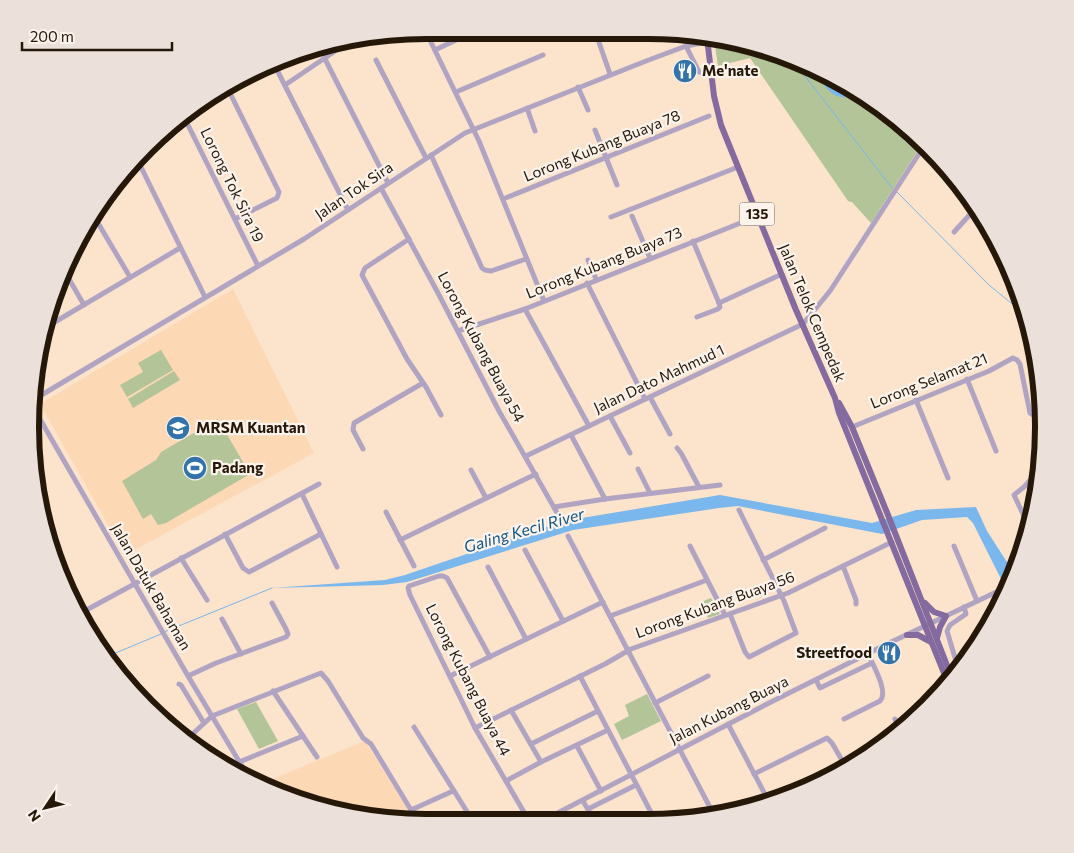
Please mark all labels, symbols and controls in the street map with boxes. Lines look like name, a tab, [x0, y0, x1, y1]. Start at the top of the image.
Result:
scale bar	[22, 20, 172, 52]
text: 200 m	[30, 27, 74, 45]
restaurant icon: Me'nate	[672, 58, 698, 84]
place label: Me'nate	[702, 61, 759, 79]
street label: Lorong Kubang Buaya 78	[521, 105, 683, 185]
street label: Lorong Tok Sira 19	[197, 124, 268, 245]
street label: Jalan Tok Sira	[311, 158, 396, 223]
road number: 135	[740, 202, 774, 225]
street label: Lorong Kubang Buaya 73	[523, 222, 684, 302]
street label: Jalan Telok Cempedak	[776, 241, 850, 384]
street label: Lorong Kubang Buaya 54	[434, 268, 529, 425]
street label: Jalan Dato Mahmud 1	[590, 340, 727, 416]
street label: Lorong Selamat 21	[867, 348, 990, 412]
school or university icon: MRSM Kuantan	[165, 415, 191, 441]
place label: MRSM Kuantan	[196, 418, 305, 436]
sports icon: Padang	[182, 455, 208, 481]
place label: Padang	[212, 458, 263, 476]
water label: Galing Kecil River	[461, 503, 587, 556]
street label: Jalan Datuk Bahaman	[108, 520, 195, 653]
street label: Lorong Kubang Buaya 56	[633, 567, 797, 641]
street label: Lorong Kubang Buaya 44	[423, 600, 515, 759]
restaurant icon: Streetfood	[876, 640, 902, 666]
place label: Streetfood	[796, 643, 872, 661]
street label: Jalan Kubang Buaya	[666, 671, 791, 747]
north arrow	[20, 783, 70, 833]
text: N	[24, 807, 44, 825]

